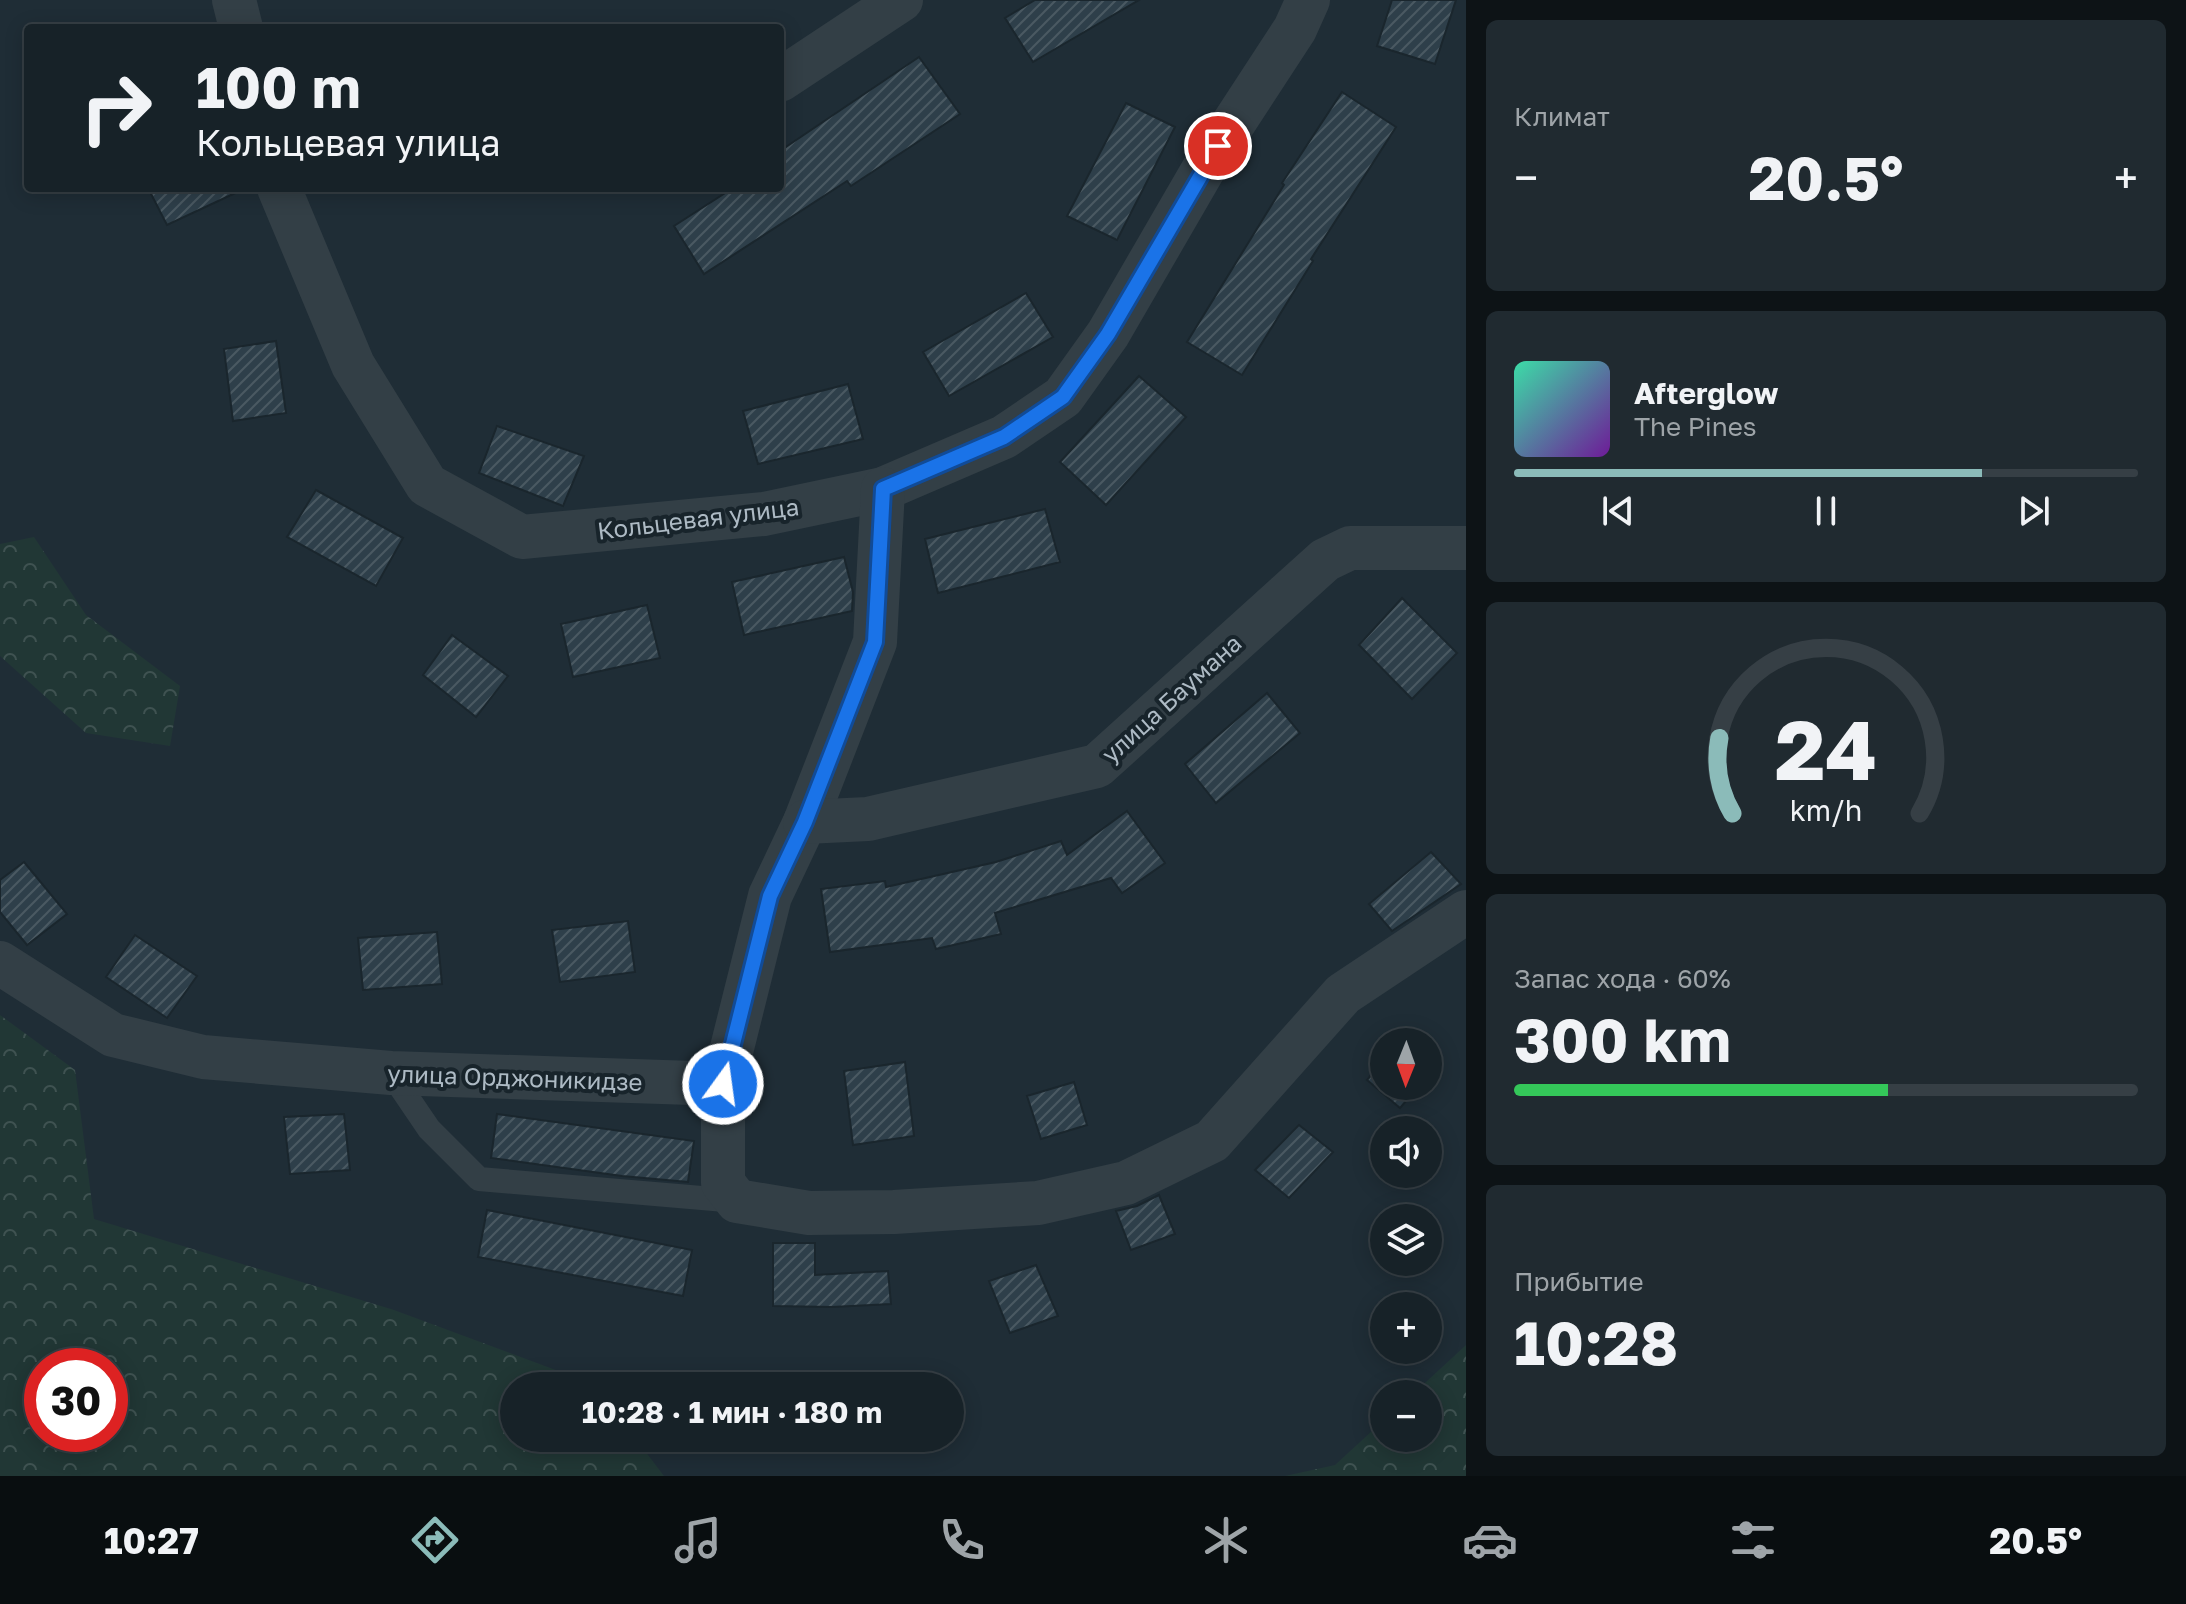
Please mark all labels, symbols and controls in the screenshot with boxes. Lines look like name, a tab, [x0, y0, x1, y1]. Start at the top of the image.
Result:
text: 100 m	[196, 53, 361, 120]
icon: right	[64, 56, 168, 160]
text: Климат	[1514, 101, 1610, 132]
pin	[1184, 112, 1252, 180]
text: Кольцевая улица	[196, 121, 501, 164]
icon: arrive	[1196, 124, 1240, 168]
text: 20.5°	[1749, 141, 1903, 213]
text: −	[1514, 151, 1538, 204]
text: +	[2114, 151, 2138, 204]
text: Afterglow	[1634, 375, 1778, 411]
text: The Pines	[1634, 411, 1757, 442]
icon: previous	[1596, 489, 1640, 533]
icon: pause	[1804, 489, 1848, 533]
icon: next	[2012, 489, 2056, 533]
street label: Кольцевая улица	[595, 491, 801, 545]
street label: улица Баумана	[1095, 628, 1247, 768]
text: 24	[1775, 698, 1877, 798]
text: km/h	[1790, 793, 1862, 827]
text: Запас хода · 60%	[1514, 963, 1731, 994]
text: 300 km	[1514, 1003, 1731, 1075]
north arrow	[1370, 1028, 1442, 1100]
map controls	[1370, 1028, 1442, 1452]
position arrow	[681, 1042, 765, 1126]
street label: улица Орджоникидзе	[387, 1058, 643, 1096]
button: sound	[1370, 1116, 1442, 1188]
button: layers	[1370, 1204, 1442, 1276]
text: Прибытие	[1514, 1266, 1643, 1297]
button: +	[1370, 1292, 1442, 1364]
text: 10:28	[1514, 1306, 1678, 1378]
speed limit sign: 30	[24, 1348, 128, 1452]
button: −	[1370, 1380, 1442, 1452]
text: 10:28 · 1 мин · 180 m	[582, 1394, 882, 1430]
icon: directions	[407, 1512, 463, 1568]
icon: music	[670, 1512, 726, 1568]
icon: phone	[934, 1512, 990, 1568]
icon: climate	[1198, 1512, 1254, 1568]
icon: car	[1462, 1512, 1518, 1568]
icon: filters	[1725, 1512, 1781, 1568]
text: 10:27	[104, 1519, 199, 1562]
text: 20.5°	[1989, 1519, 2082, 1562]

